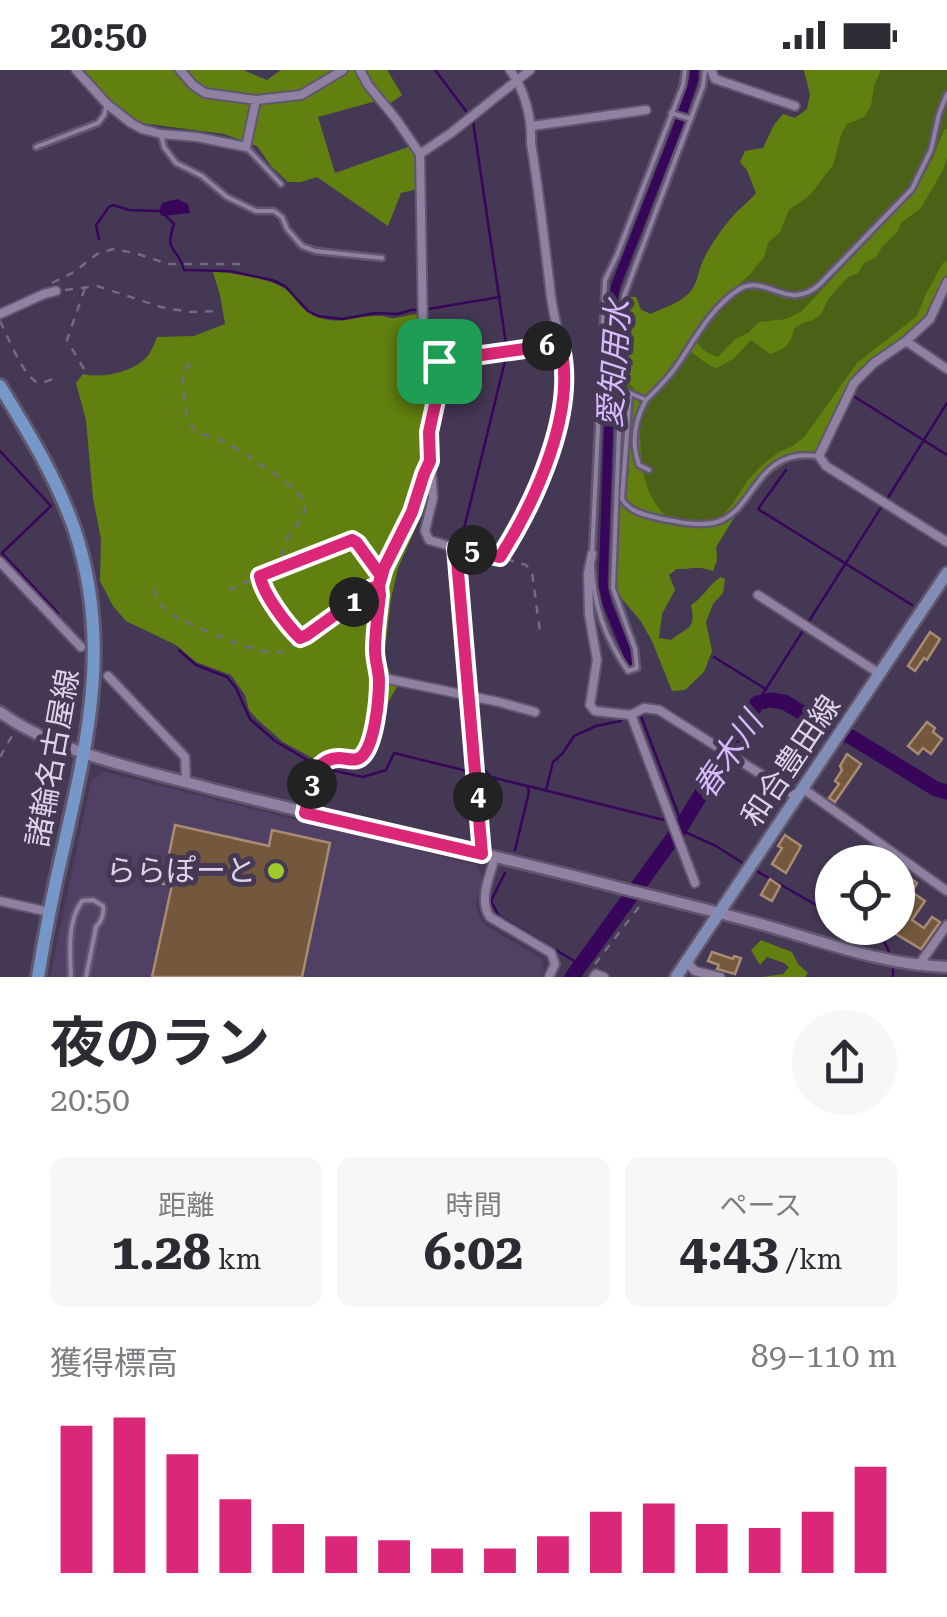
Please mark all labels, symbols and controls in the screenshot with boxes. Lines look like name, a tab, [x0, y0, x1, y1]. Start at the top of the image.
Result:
text: 20:50	[50, 13, 147, 57]
water label: 愛知用水	[591, 296, 638, 429]
pin	[397, 319, 482, 404]
pin: 6	[522, 321, 572, 371]
text: 6	[539, 329, 555, 362]
icon: arrive	[412, 334, 467, 389]
pin: 5	[447, 525, 497, 575]
text: 5	[464, 533, 480, 566]
pin: 1	[329, 577, 379, 627]
text: 1	[346, 585, 362, 618]
street label: 諸輪名古屋線	[20, 666, 85, 850]
street label: 和合豊田線	[734, 689, 847, 833]
water label: 春木川	[685, 702, 772, 805]
pin: 3	[287, 759, 337, 809]
text: 3	[304, 767, 320, 800]
pin: 4	[453, 772, 503, 822]
text: 4	[470, 780, 486, 813]
map controls	[815, 845, 915, 945]
button: locate	[815, 845, 915, 945]
place label: ららぽーと	[106, 853, 256, 888]
marker: ららぽーと	[265, 860, 287, 882]
button: share	[792, 1010, 897, 1115]
text: 夜のラン	[50, 1011, 270, 1075]
text: 20:50	[50, 1081, 130, 1119]
text: 距離	[158, 1189, 214, 1222]
text: 時間	[445, 1189, 502, 1222]
text: ペース	[720, 1189, 802, 1222]
text: 1.28	[111, 1223, 211, 1281]
text: 6:02	[424, 1223, 523, 1281]
text: 4:43	[679, 1223, 779, 1281]
text: km	[211, 1243, 261, 1276]
text: /km	[779, 1243, 842, 1276]
text: 89–110 m	[751, 1337, 897, 1375]
text: 獲得標高	[50, 1344, 178, 1382]

